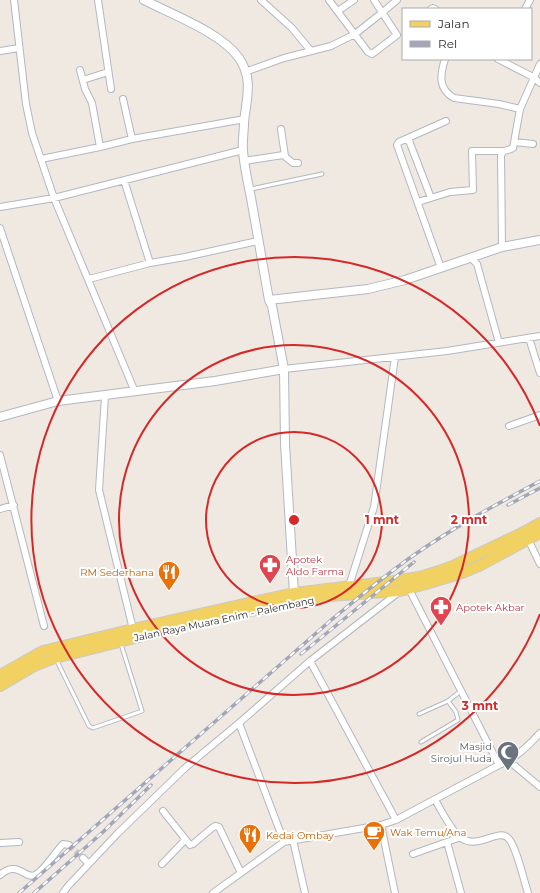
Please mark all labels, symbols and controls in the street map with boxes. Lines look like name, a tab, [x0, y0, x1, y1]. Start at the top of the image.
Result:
legend	[402, 8, 532, 60]
text: Jalan	[437, 16, 470, 31]
text: Rel	[438, 36, 457, 51]
text: 1 mnt	[365, 512, 400, 527]
text: 2 mnt	[451, 512, 488, 527]
centre of rings	[287, 513, 301, 527]
pharmacy icon: Apotek Aldo Farma	[257, 552, 283, 585]
place label: Apotek Aldo Farma	[286, 553, 344, 578]
restaurant icon: RM Sederhana	[156, 559, 182, 592]
place label: RM Sederhana	[80, 566, 154, 579]
street label: Jalan Raya Muara Enim - Palembang	[132, 593, 315, 645]
pharmacy icon: Apotek Akbar	[428, 594, 454, 627]
place label: Apotek Akbar	[456, 601, 525, 614]
text: 3 mnt	[461, 698, 499, 713]
mosque icon: Masjid Sirojul Huda	[495, 739, 521, 772]
place label: Masjid Sirojul Huda	[431, 740, 492, 765]
cafe icon: Wak Temu/Ana	[361, 819, 387, 852]
restaurant icon: Kedai Ombay	[237, 822, 263, 855]
place label: Wak Temu/Ana	[390, 826, 466, 839]
place label: Kedai Ombay	[266, 829, 334, 842]

